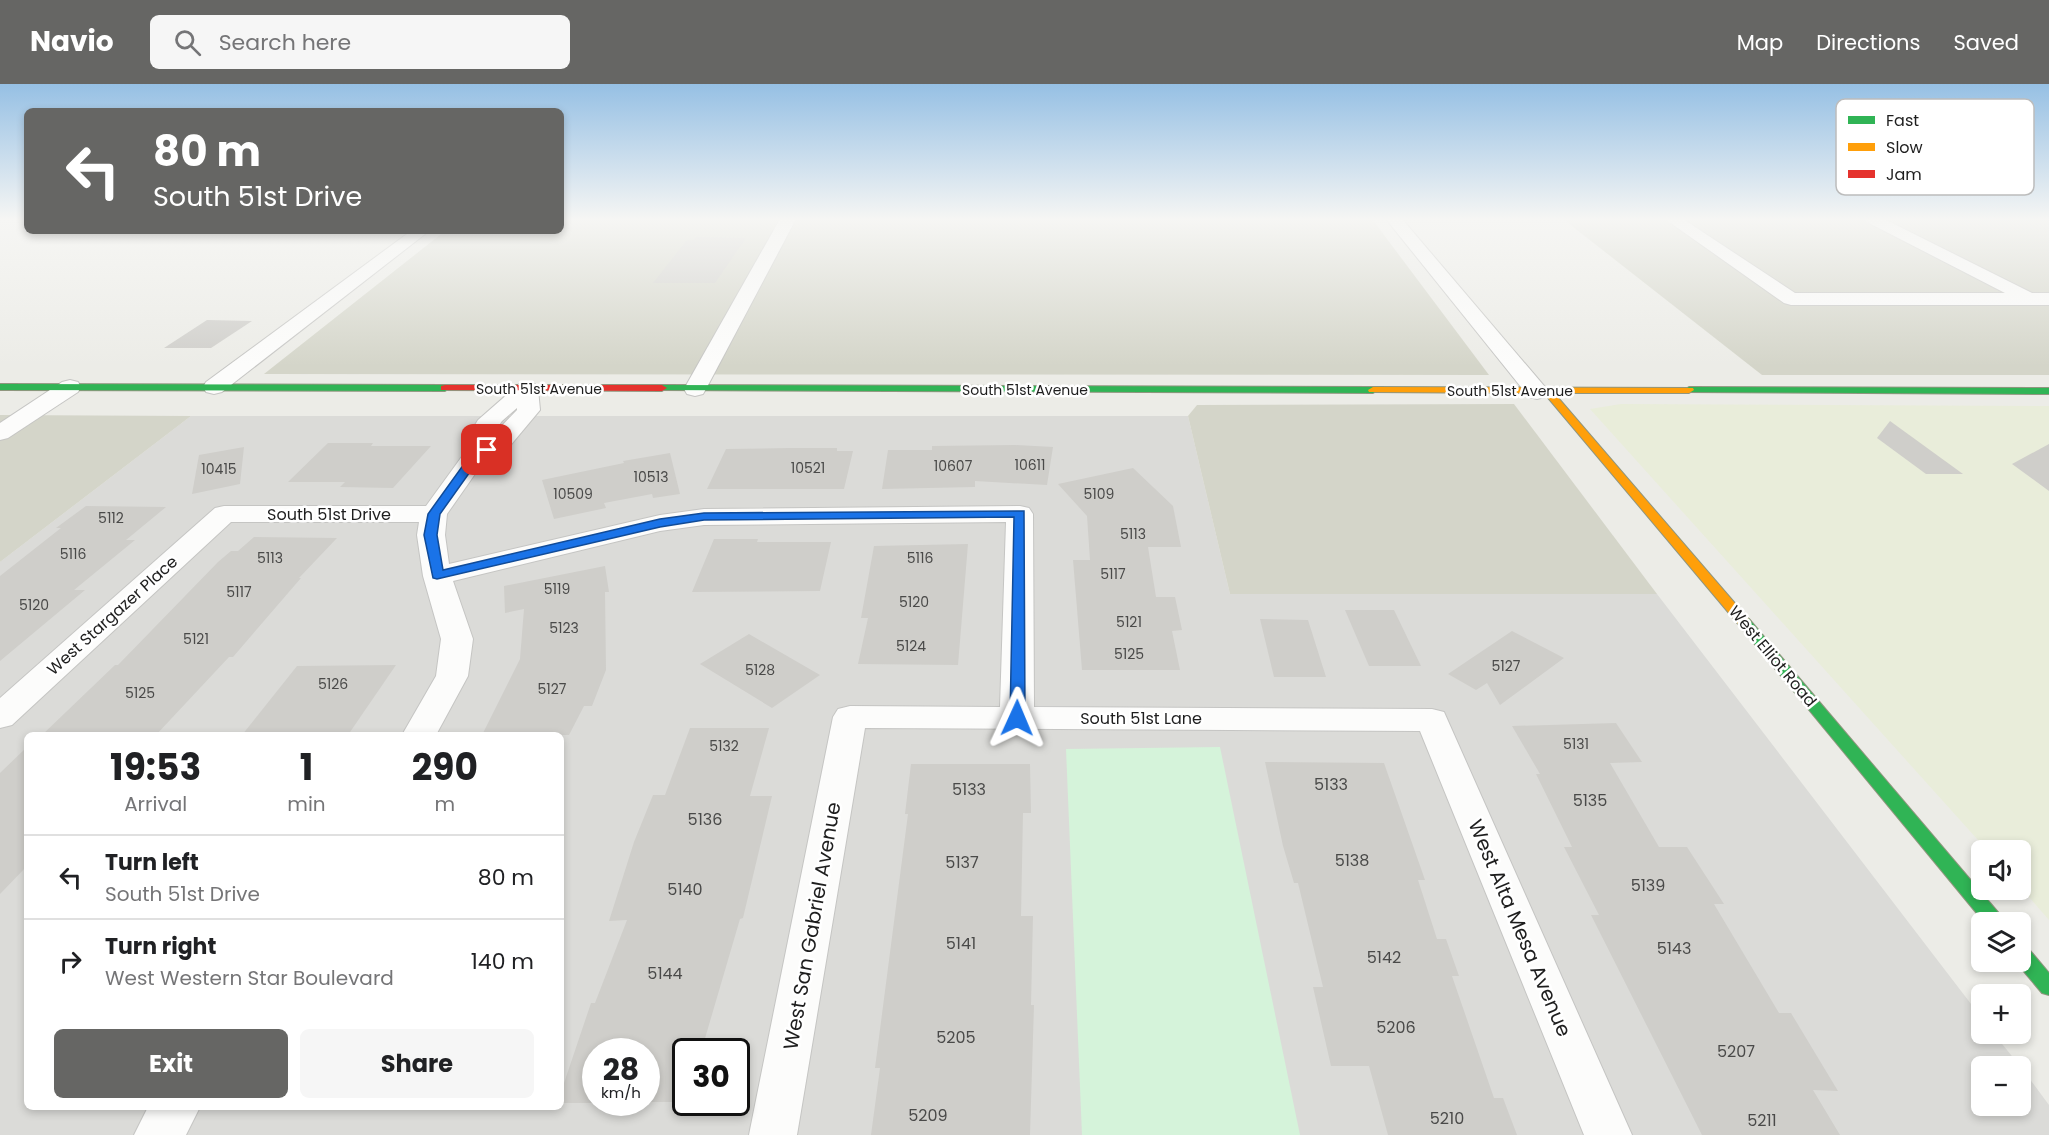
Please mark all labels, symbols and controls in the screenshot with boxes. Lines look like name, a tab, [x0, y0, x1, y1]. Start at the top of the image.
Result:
search box	[150, 15, 570, 69]
text: Navio	[30, 22, 114, 61]
icon: search	[171, 26, 204, 59]
text: Search here	[219, 27, 351, 58]
text: Map	[1737, 28, 1783, 57]
text: Directions	[1816, 28, 1920, 57]
text: Saved	[1953, 28, 2019, 57]
legend	[1836, 99, 2034, 195]
text: Fast	[1886, 109, 1919, 132]
text: 80 m	[153, 122, 261, 181]
icon: left	[54, 132, 132, 210]
text: Slow	[1886, 136, 1923, 159]
text: Jam	[1886, 163, 1922, 186]
text: South 51st Drive	[153, 178, 362, 215]
street label: South 51st Avenue	[476, 379, 602, 399]
street label: South 51st Avenue	[962, 380, 1088, 400]
street label: South 51st Avenue	[1447, 381, 1573, 401]
pin	[461, 424, 512, 475]
icon: arrive	[470, 433, 503, 466]
house number: 10611	[1014, 455, 1046, 475]
house number: 10607	[934, 456, 973, 476]
house number: 10521	[791, 458, 825, 478]
house number: 10415	[201, 459, 237, 479]
house number: 10513	[634, 467, 668, 487]
house number: 10509	[553, 484, 593, 504]
house number: 5109	[1084, 484, 1114, 504]
street label: South 51st Drive	[267, 503, 391, 526]
house number: 5112	[98, 508, 124, 528]
house number: 5113	[1120, 524, 1146, 544]
house number: 5116	[60, 544, 86, 564]
house number: 5113	[257, 548, 283, 568]
house number: 5116	[907, 548, 933, 568]
street label: West Stargazer Place	[42, 550, 183, 680]
house number: 5117	[1100, 564, 1126, 584]
house number: 5119	[544, 579, 570, 599]
house number: 5117	[226, 582, 252, 602]
house number: 5120	[899, 592, 929, 612]
house number: 5120	[19, 595, 49, 615]
street label: West Elliot Road	[1723, 601, 1822, 712]
house number: 5121	[1116, 612, 1142, 632]
house number: 5123	[549, 618, 579, 638]
house number: 5121	[183, 629, 209, 649]
house number: 5124	[896, 636, 926, 656]
house number: 5125	[1114, 644, 1144, 664]
house number: 5127	[1492, 656, 1521, 676]
house number: 5128	[745, 660, 775, 680]
house number: 5126	[318, 674, 348, 694]
house number: 5127	[538, 679, 567, 699]
house number: 5125	[125, 683, 155, 703]
position arrow	[985, 686, 1049, 750]
street label: South 51st Lane	[1080, 707, 1202, 730]
house number: 5131	[1563, 734, 1589, 754]
house number: 5132	[709, 736, 739, 756]
text: 19:53	[110, 742, 201, 793]
text: 1	[300, 742, 313, 793]
text: 290	[412, 742, 478, 793]
house number: 5133	[1314, 773, 1348, 796]
house number: 5133	[952, 778, 986, 801]
house number: 5135	[1573, 789, 1607, 812]
text: Arrival	[124, 790, 187, 818]
text: min	[287, 790, 326, 818]
text: m	[434, 790, 455, 818]
street label: West San Gabriel Avenue	[776, 800, 848, 1052]
house number: 5136	[688, 808, 722, 831]
street label: West Alta Mesa Avenue	[1461, 815, 1579, 1041]
map controls	[1971, 840, 2031, 1116]
button: sound	[1971, 840, 2031, 900]
text: Turn left	[105, 847, 199, 878]
house number: 5138	[1335, 849, 1369, 872]
house number: 5137	[945, 851, 979, 874]
icon: left	[54, 861, 87, 894]
text: 80 m	[478, 862, 534, 893]
house number: 5139	[1631, 874, 1665, 897]
house number: 5140	[667, 878, 703, 901]
text: South 51st Drive	[105, 880, 260, 908]
button: layers	[1971, 912, 2031, 972]
text: Turn right	[105, 931, 216, 962]
house number: 5141	[946, 932, 976, 955]
house number: 5143	[1657, 937, 1691, 960]
icon: right	[54, 945, 87, 978]
text: 140 m	[471, 946, 534, 977]
house number: 5142	[1367, 946, 1401, 969]
house number: 5144	[647, 962, 683, 985]
text: West Western Star Boulevard	[105, 964, 394, 992]
button: +	[1971, 984, 2031, 1044]
house number: 5206	[1376, 1016, 1416, 1039]
house number: 5205	[936, 1026, 976, 1049]
button: Exit	[54, 1029, 288, 1098]
button: Share	[300, 1029, 534, 1098]
speed limit sign: 30	[672, 1038, 750, 1116]
house number: 5207	[1717, 1040, 1755, 1063]
text: 28	[603, 1048, 639, 1091]
button: −	[1971, 1056, 2031, 1116]
text: km/h	[601, 1082, 641, 1103]
house number: 5209	[908, 1104, 948, 1127]
house number: 5210	[1430, 1107, 1464, 1130]
house number: 5211	[1747, 1109, 1777, 1132]

